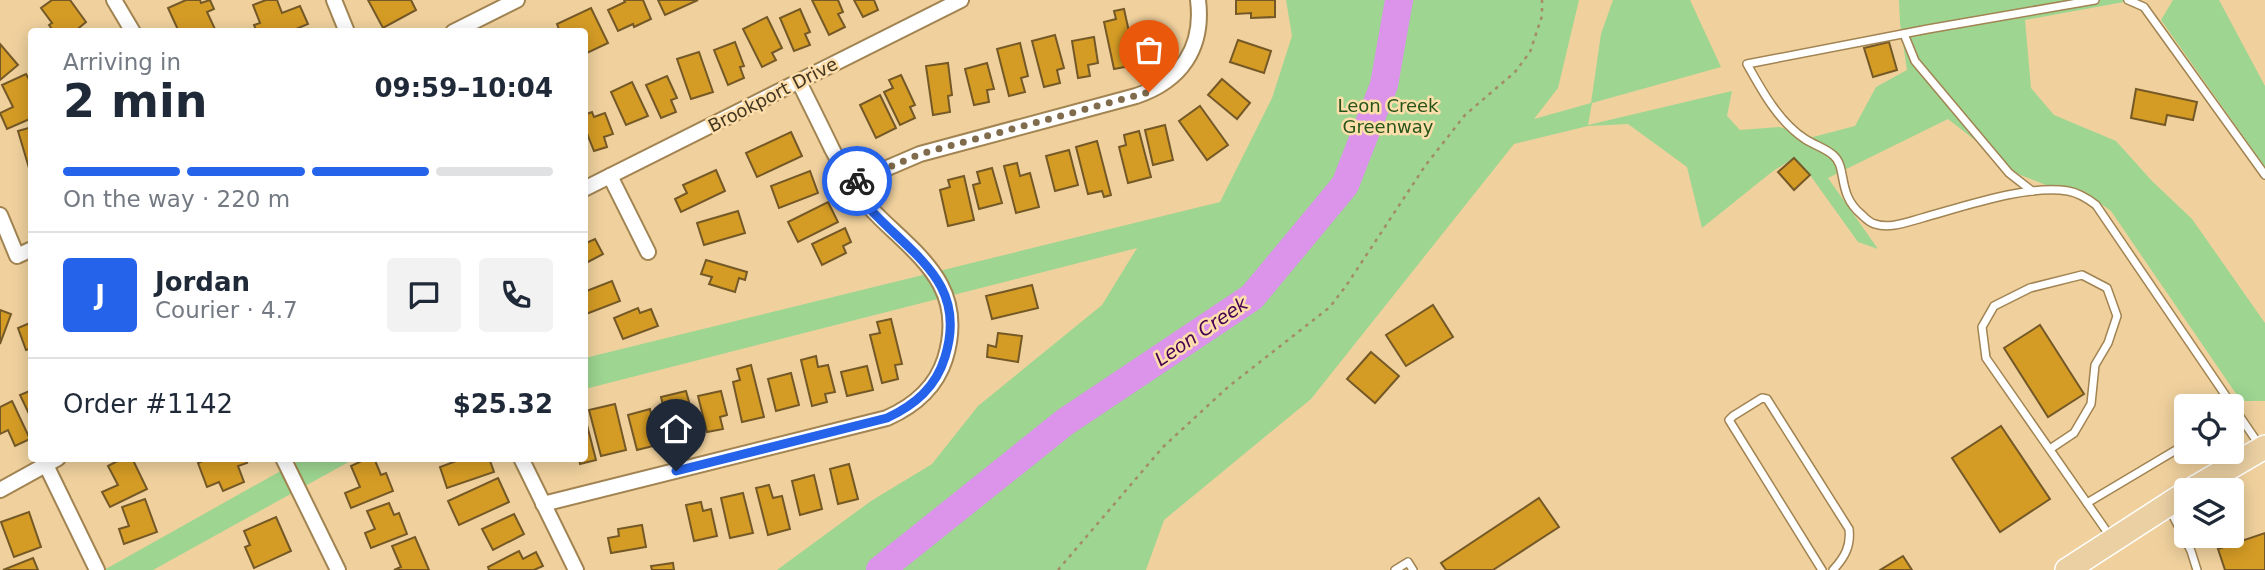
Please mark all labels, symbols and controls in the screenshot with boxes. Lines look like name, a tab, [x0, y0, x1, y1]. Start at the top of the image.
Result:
pin	[1119, 20, 1179, 92]
icon: bag	[1130, 31, 1168, 69]
text: Arriving in	[63, 49, 181, 75]
street label: Brookport Drive	[705, 53, 841, 136]
text: 09:59–10:04	[374, 73, 553, 103]
text: 2 min	[63, 74, 207, 128]
park label: Leon Creek Greenway	[1337, 95, 1439, 137]
courier	[822, 146, 892, 216]
icon: bike	[838, 162, 876, 200]
text: On the way · 220 m	[63, 186, 290, 212]
button: chat	[387, 258, 461, 332]
button: phone	[479, 258, 553, 332]
text: Jordan	[155, 267, 250, 297]
text: J	[95, 280, 105, 310]
water label: Leon Creek	[1150, 291, 1253, 370]
text: Courier · 4.7	[155, 297, 298, 323]
text: Order #1142	[63, 389, 233, 419]
text: $25.32	[453, 389, 553, 419]
map controls	[2174, 394, 2244, 548]
button: locate	[2174, 394, 2244, 464]
pin	[646, 399, 706, 471]
icon: home	[657, 410, 695, 448]
button: layers	[2174, 478, 2244, 548]

